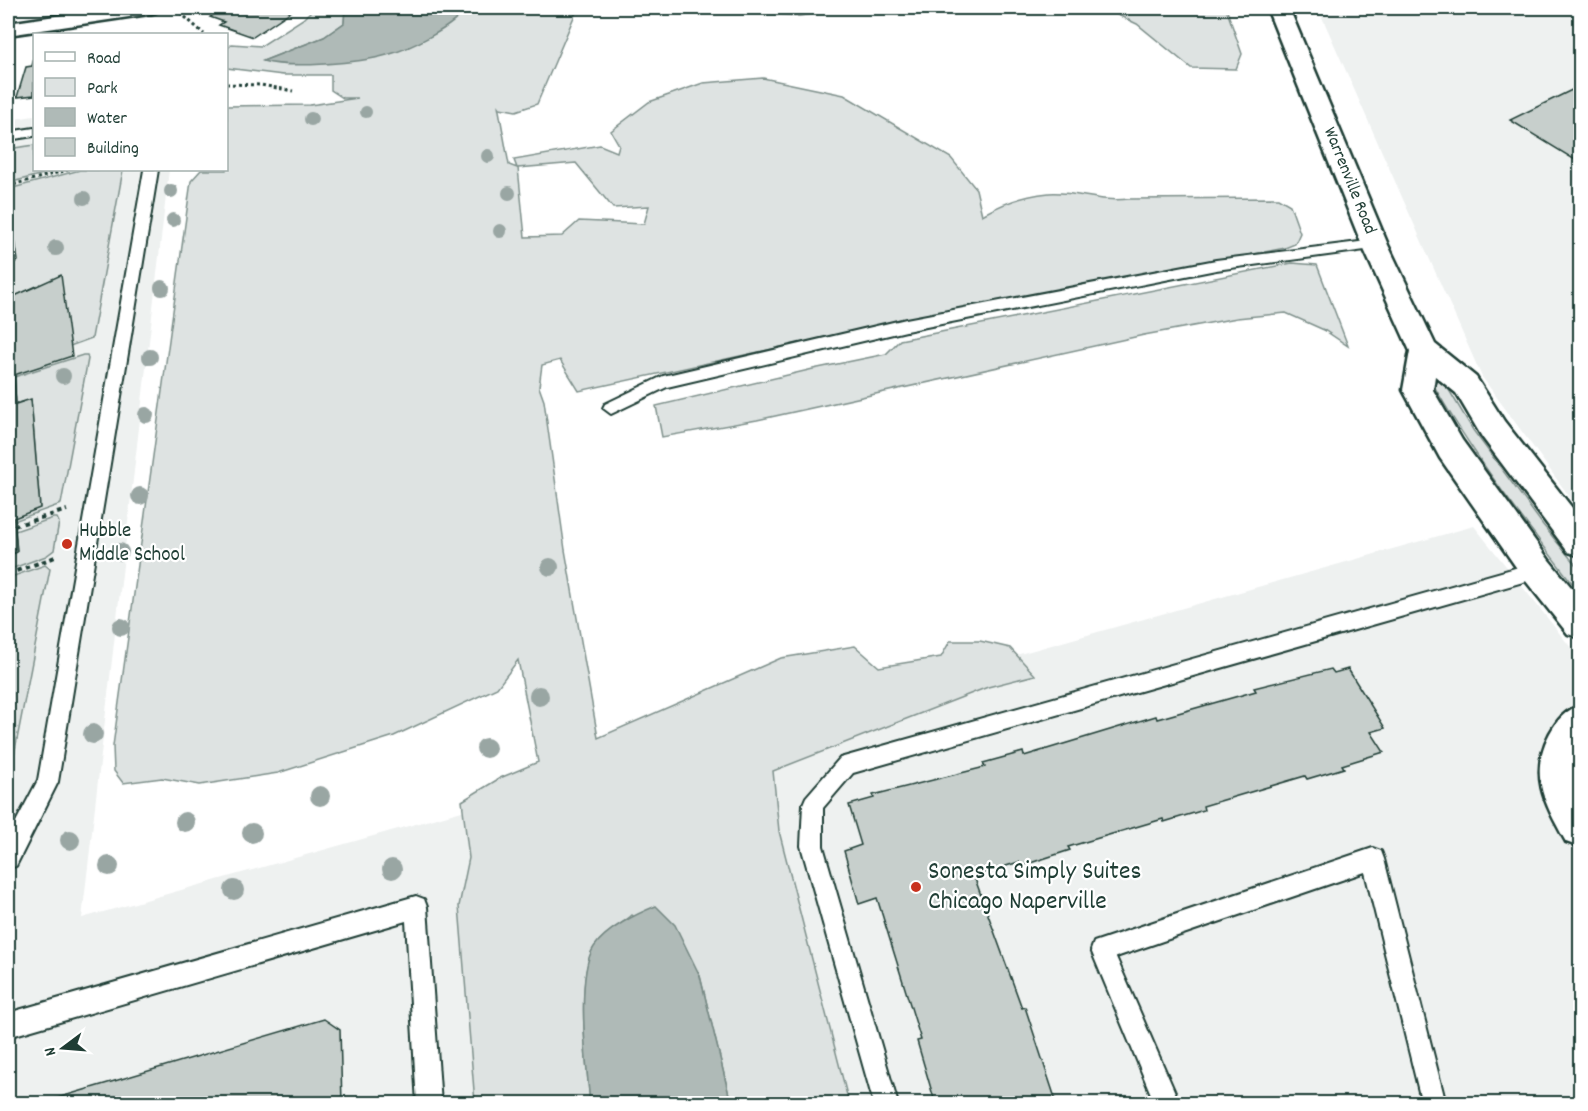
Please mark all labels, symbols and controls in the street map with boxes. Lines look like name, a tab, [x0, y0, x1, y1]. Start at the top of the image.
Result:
legend	[33, 33, 228, 171]
text: Road	[87, 47, 121, 72]
text: Park	[87, 77, 118, 102]
text: Water	[87, 107, 127, 132]
street label: Warrenville Road	[1316, 124, 1382, 238]
text: Building	[87, 137, 139, 162]
place label: Hubble Middle School	[79, 517, 185, 571]
marker: Hubble Middle School	[60, 537, 74, 551]
place label: Sonesta Simply Suites Chicago Naperville	[928, 854, 1141, 921]
marker: Sonesta Simply Suites Chicago Naperville	[909, 880, 923, 894]
north arrow	[33, 1018, 93, 1078]
text: N	[39, 1044, 63, 1058]

